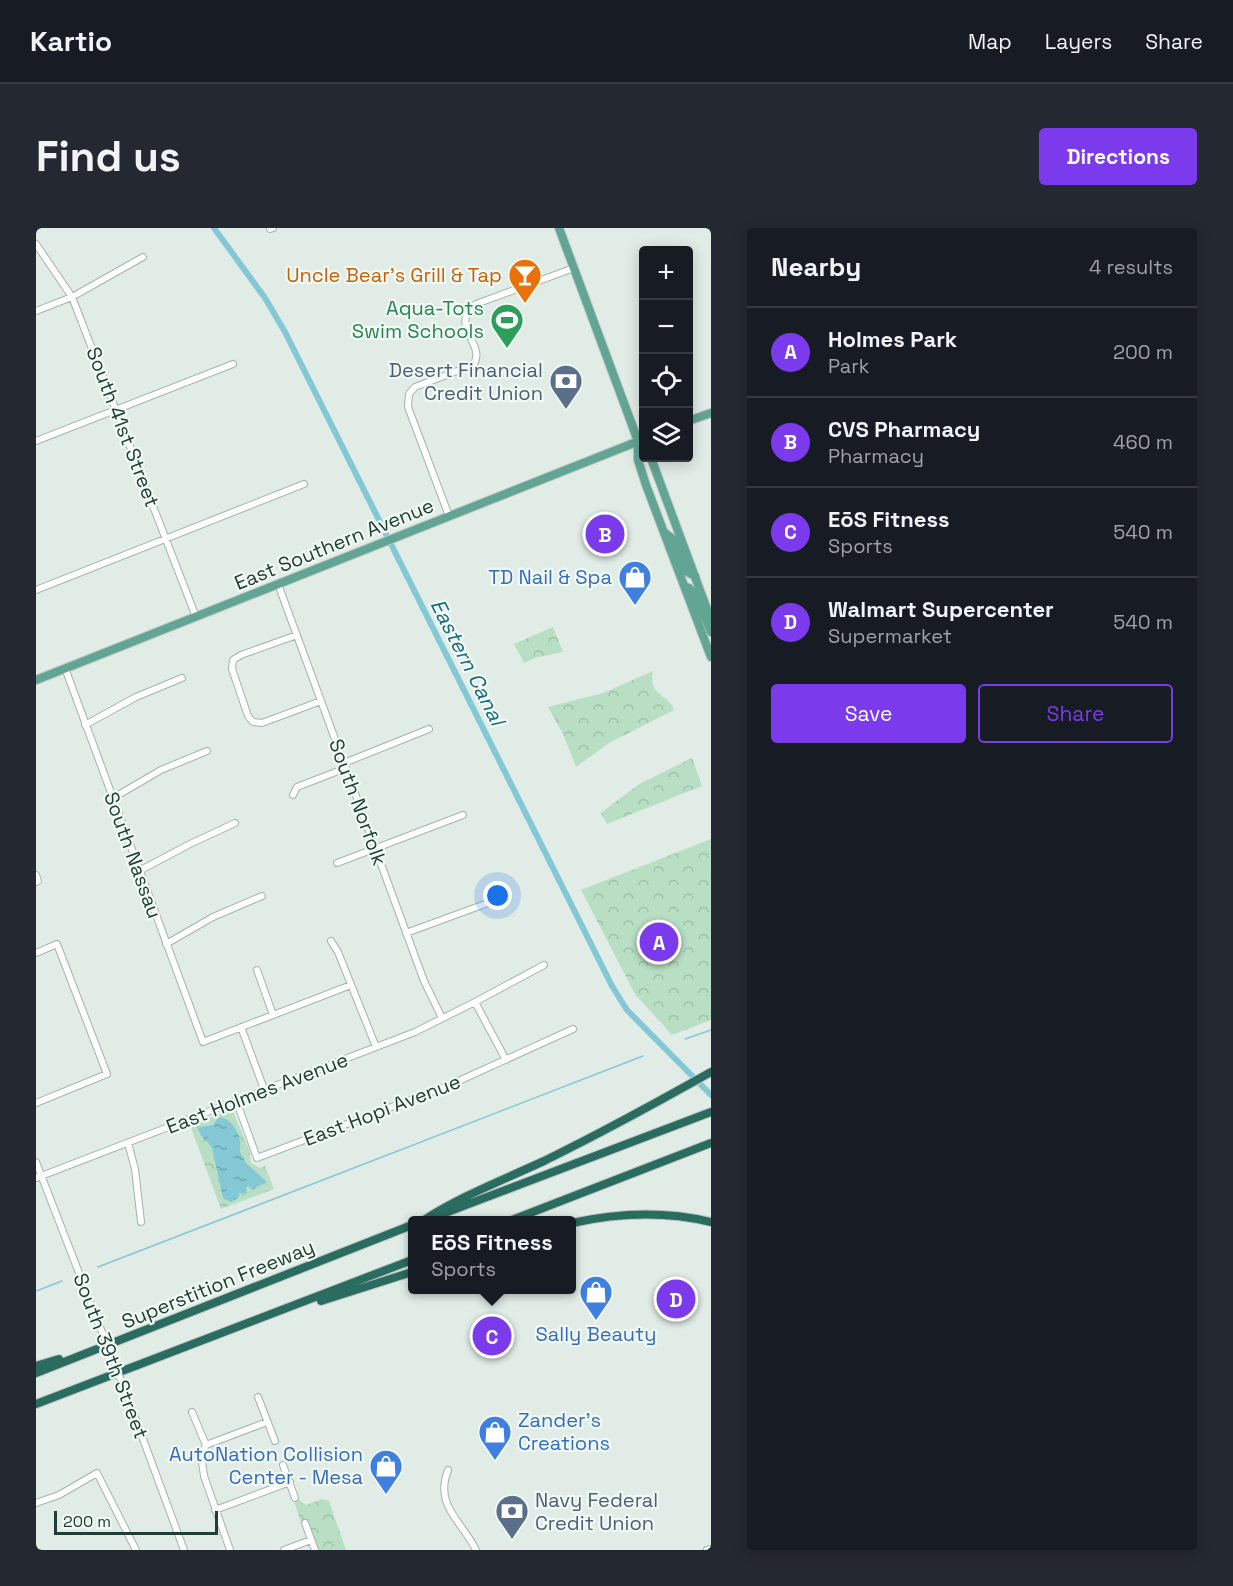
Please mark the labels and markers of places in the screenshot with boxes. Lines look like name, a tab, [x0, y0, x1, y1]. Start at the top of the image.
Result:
bar icon: Uncle Bear's Grill & Tap	[507, 257, 543, 304]
place label: Uncle Bear's Grill & Tap	[286, 262, 502, 288]
place label: Aqua-Tots Swim Schools	[352, 295, 484, 344]
sports icon: Aqua-Tots Swim Schools	[489, 302, 525, 349]
place label: Desert Financial Credit Union	[389, 357, 543, 406]
bank icon: Desert Financial Credit Union	[548, 363, 584, 410]
pin: B	[586, 512, 624, 556]
shop icon: TD Nail & Spa	[617, 559, 653, 606]
place label: TD Nail & Spa	[488, 564, 612, 590]
pin: A	[640, 920, 678, 964]
shop icon: Sally Beauty	[578, 1274, 614, 1321]
pin: D	[656, 1276, 696, 1322]
pin: C	[472, 1314, 512, 1358]
place label: Sally Beauty	[536, 1321, 656, 1347]
place label: Zander's Creations	[518, 1407, 610, 1456]
shop icon: Zander's Creations	[477, 1414, 513, 1461]
place label: AutoNation Collision Center - Mesa	[169, 1441, 363, 1490]
shop icon: AutoNation Collision Center - Mesa	[368, 1448, 404, 1495]
place label: Navy Federal Credit Union	[535, 1487, 658, 1536]
bank icon: Navy Federal Credit Union	[494, 1493, 530, 1540]

